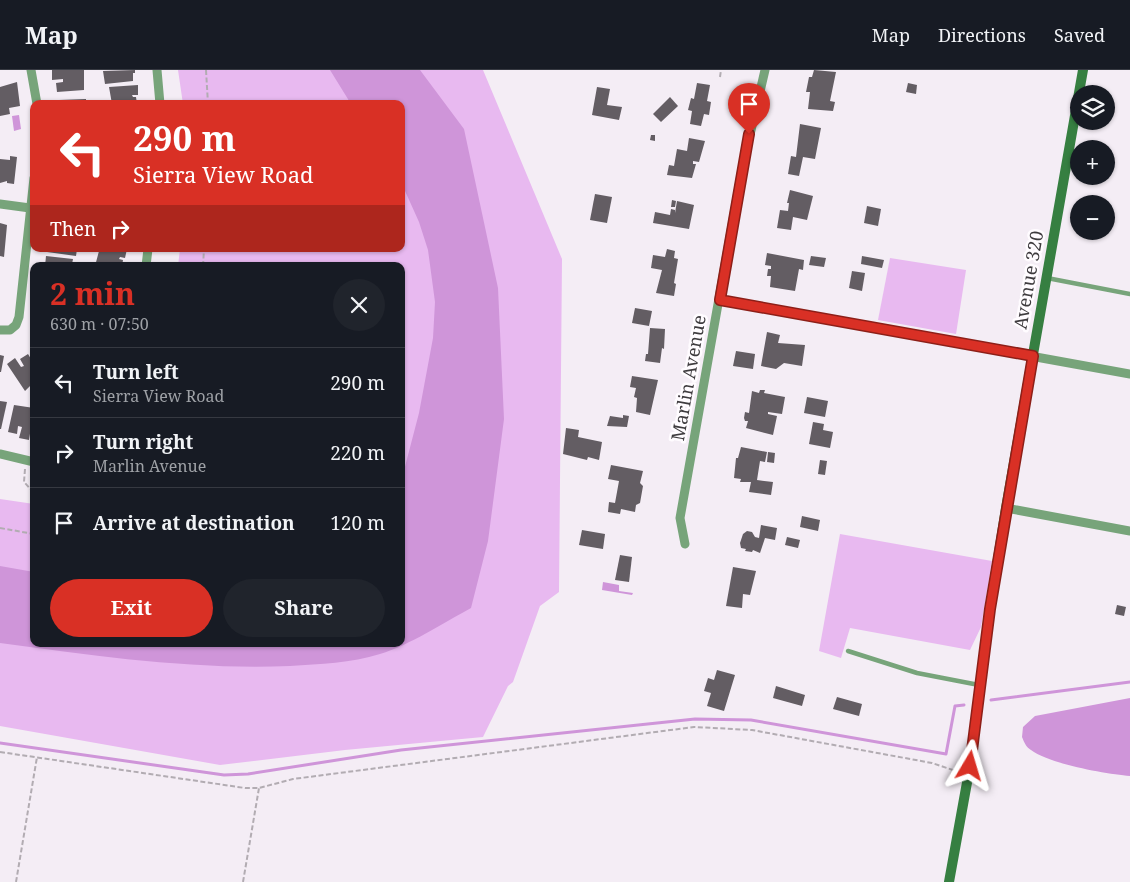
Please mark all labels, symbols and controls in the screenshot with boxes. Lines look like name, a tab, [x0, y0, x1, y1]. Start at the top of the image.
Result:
text: Map	[25, 18, 78, 51]
text: Map	[872, 23, 910, 47]
text: Directions	[938, 23, 1026, 47]
text: Saved	[1054, 23, 1105, 47]
pin	[728, 83, 770, 134]
map controls	[1070, 85, 1115, 240]
button: layers	[1070, 85, 1115, 130]
icon: arrive	[735, 90, 763, 118]
text: 290 m	[133, 114, 236, 161]
icon: left	[50, 120, 115, 185]
button: +	[1070, 140, 1115, 185]
text: Sierra View Road	[133, 159, 314, 189]
button: −	[1070, 195, 1115, 240]
icon: right	[106, 215, 134, 243]
text: Then	[50, 216, 96, 242]
street label: Avenue 320	[1008, 229, 1048, 331]
text: 2 min	[50, 273, 135, 314]
button: close	[333, 279, 385, 331]
text: 630 m · 07:50	[50, 313, 149, 335]
street label: Marlin Avenue	[665, 313, 711, 443]
text: Turn left	[93, 359, 179, 385]
icon: left	[50, 369, 78, 397]
text: 290 m	[330, 370, 385, 396]
text: Sierra View Road	[93, 385, 224, 407]
text: Turn right	[93, 429, 193, 455]
icon: right	[50, 439, 78, 467]
text: 220 m	[330, 440, 385, 466]
text: Marlin Avenue	[93, 455, 206, 477]
icon: arrive	[50, 509, 78, 537]
text: Arrive at destination	[93, 510, 295, 536]
text: 120 m	[330, 510, 385, 536]
button: Exit	[50, 579, 213, 637]
button: Share	[223, 579, 385, 637]
position arrow	[943, 739, 995, 791]

